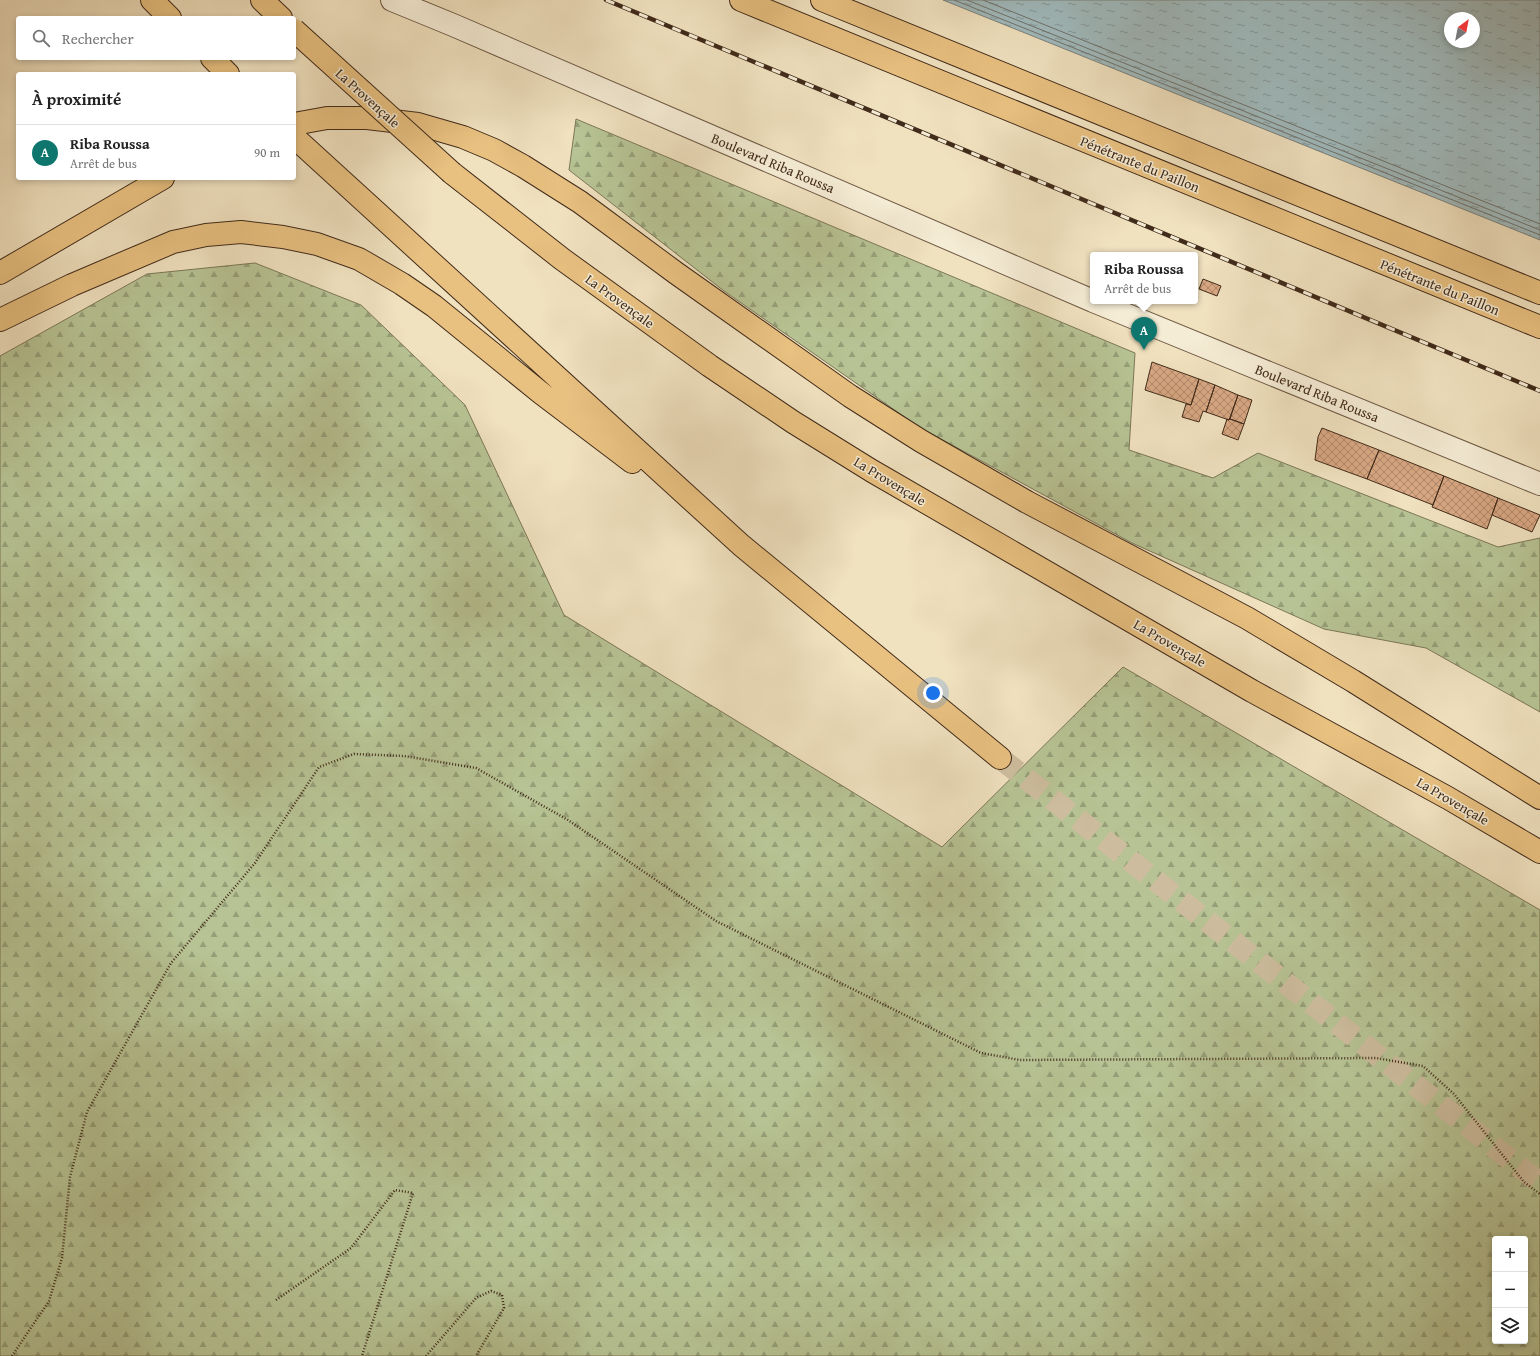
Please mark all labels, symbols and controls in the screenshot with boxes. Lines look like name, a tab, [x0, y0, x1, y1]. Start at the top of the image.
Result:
north arrow	[1444, 12, 1480, 48]
search box	[16, 16, 296, 60]
icon: search	[30, 27, 52, 49]
text: Rechercher	[62, 28, 134, 49]
street label: La Provençale	[331, 64, 405, 133]
text: À proximité	[32, 86, 121, 111]
street label: Boulevard Riba Roussa	[708, 128, 838, 198]
street label: Pénétrante du Paillon	[1077, 131, 1203, 197]
text: Riba Roussa	[70, 133, 150, 154]
text: A	[41, 143, 49, 162]
text: 90 m	[254, 143, 280, 162]
text: Arrêt de bus	[70, 154, 137, 173]
popup	[1090, 252, 1198, 304]
street label: Pénétrante du Paillon	[1377, 254, 1503, 320]
text: Riba Roussa	[1104, 258, 1184, 279]
street label: La Provençale	[581, 269, 659, 333]
text: Arrêt de bus	[1104, 279, 1171, 298]
pin: A	[1131, 317, 1157, 350]
street label: Boulevard Riba Roussa	[1252, 359, 1382, 427]
street label: La Provençale	[850, 452, 930, 511]
street label: La Provençale	[1130, 614, 1210, 672]
your location	[923, 683, 943, 703]
street label: La Provençale	[1413, 772, 1493, 830]
map controls	[1492, 1236, 1528, 1344]
button: +	[1492, 1236, 1528, 1272]
button: −	[1492, 1272, 1528, 1308]
button: layers	[1492, 1308, 1528, 1344]

